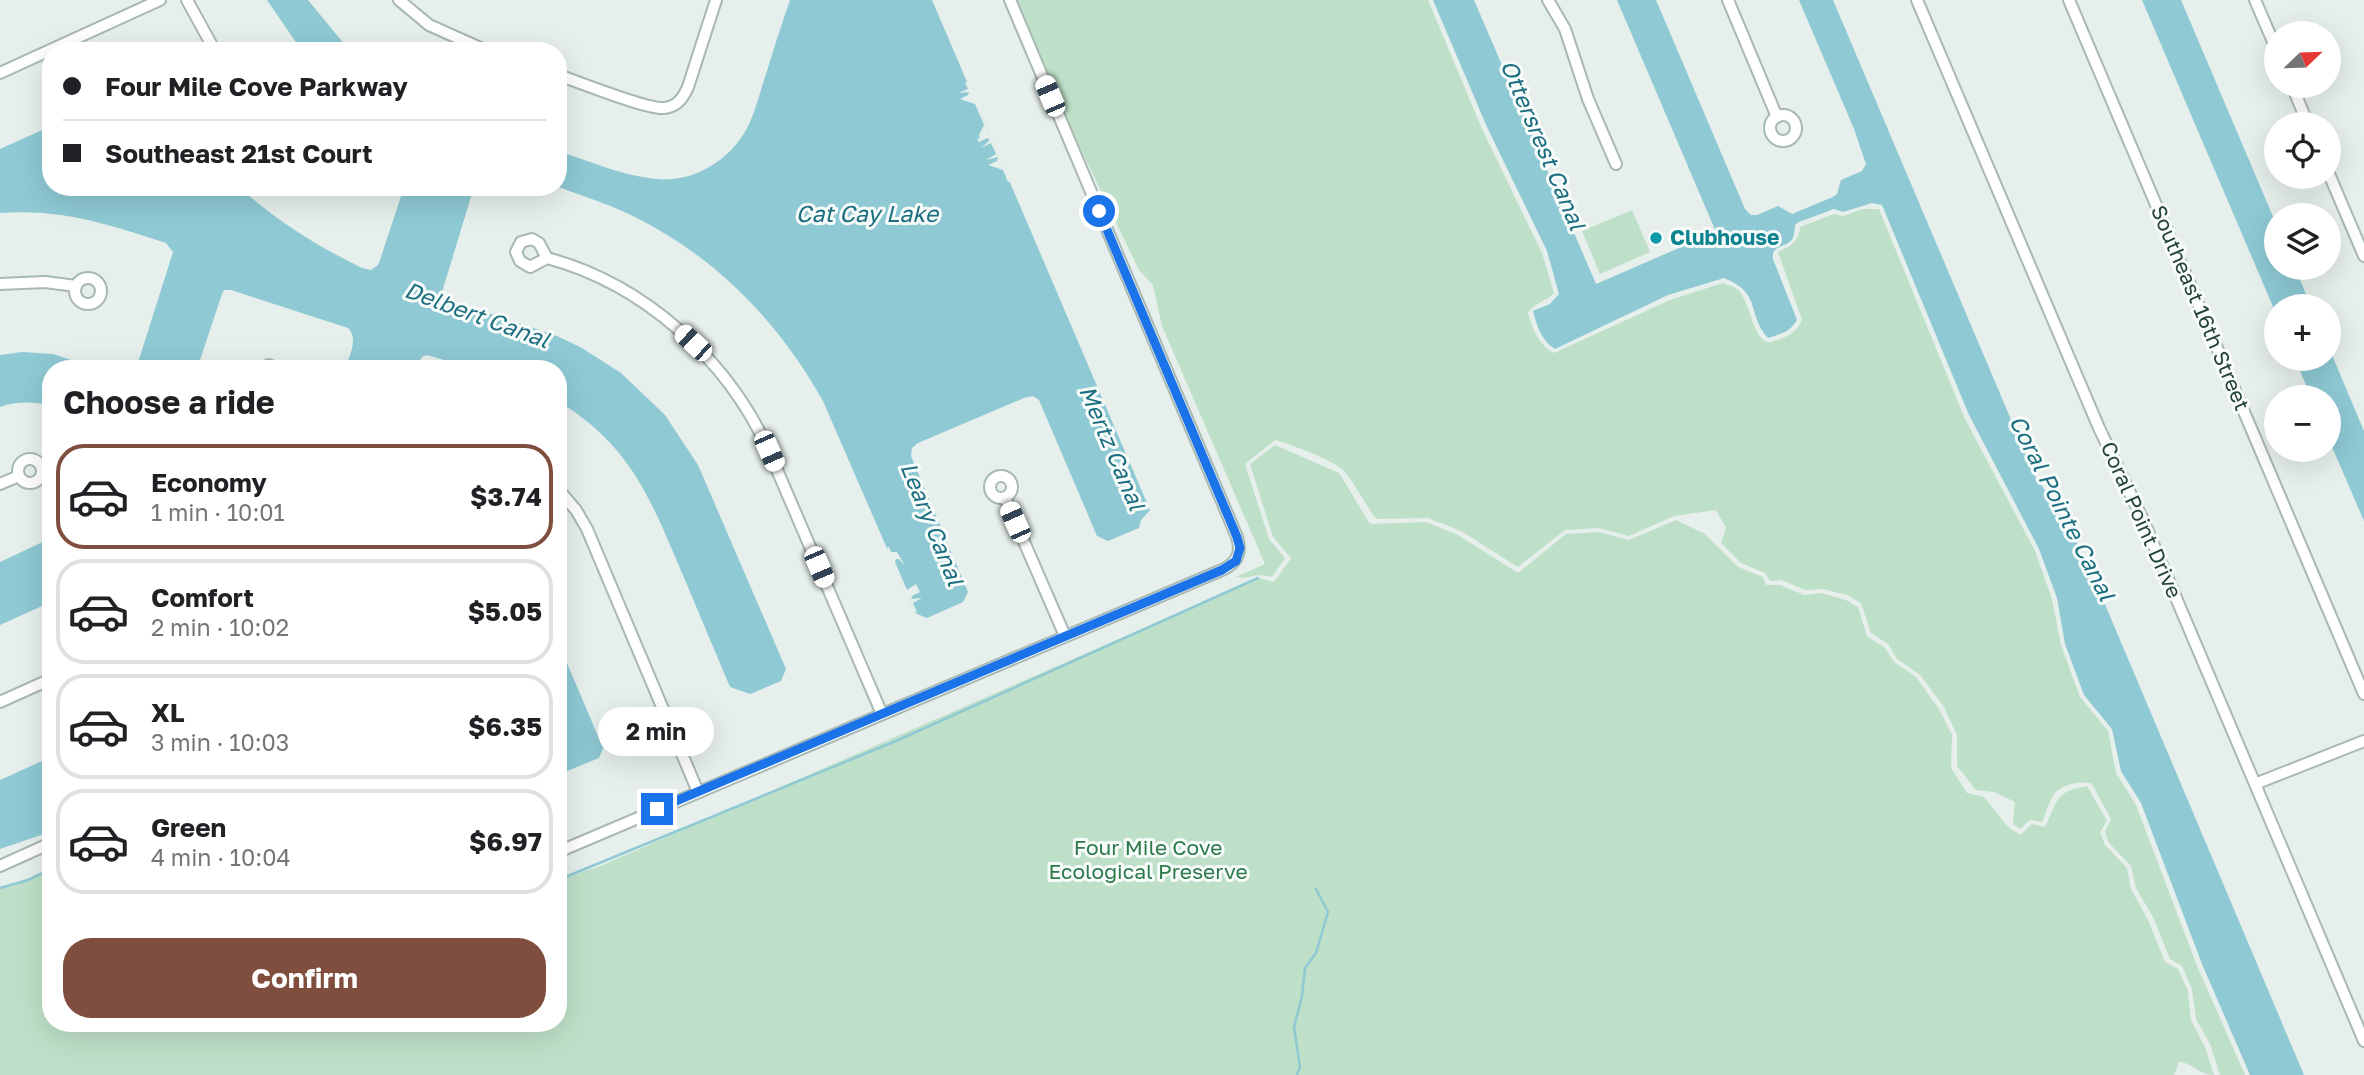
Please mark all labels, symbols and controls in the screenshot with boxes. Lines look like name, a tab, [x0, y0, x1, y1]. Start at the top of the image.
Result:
north arrow	[2264, 21, 2342, 98]
map controls	[2264, 21, 2341, 462]
water label: Ottersrest Canal	[1495, 55, 1593, 235]
text: Four Mile Cove Parkway	[105, 71, 408, 102]
car	[1033, 73, 1068, 119]
button: locate	[2264, 112, 2341, 189]
text: Southeast 21st Court	[105, 138, 373, 169]
route start	[1083, 195, 1115, 227]
water label: Cat Cay Lake	[796, 199, 940, 227]
street label: Southeast 16th Street	[2146, 201, 2256, 414]
button: layers	[2264, 203, 2341, 280]
place label: Clubhouse	[1670, 224, 1779, 250]
marker: Clubhouse	[1648, 230, 1664, 246]
water label: Delbert Canal	[401, 275, 555, 354]
button: +	[2264, 294, 2341, 371]
car	[671, 321, 716, 365]
water label: Mertz Canal	[1074, 381, 1152, 516]
text: Choose a ride	[63, 383, 275, 421]
button: −	[2264, 385, 2341, 462]
water label: Coral Pointe Canal	[2004, 410, 2123, 606]
car	[751, 428, 788, 474]
street label: Coral Point Drive	[2096, 437, 2188, 602]
water label: Leary Canal	[895, 458, 971, 591]
icon: car	[67, 465, 130, 528]
text: Economy	[151, 467, 267, 498]
text: $3.74	[470, 481, 542, 512]
text: 1 min · 10:01	[151, 498, 285, 526]
car	[997, 499, 1034, 545]
car	[802, 544, 837, 590]
icon: car	[67, 580, 130, 643]
text: Comfort	[151, 582, 254, 613]
text: $5.05	[468, 596, 542, 627]
text: 2 min · 10:02	[151, 613, 289, 641]
icon: car	[67, 695, 130, 758]
text: XL	[151, 697, 185, 728]
callout: 2 min	[599, 708, 715, 756]
text: $6.35	[468, 711, 542, 742]
text: 2 min	[626, 717, 686, 745]
text: 3 min · 10:03	[151, 728, 289, 756]
route end	[641, 793, 673, 825]
icon: car	[67, 810, 130, 873]
text: Green	[151, 812, 226, 843]
text: $6.97	[469, 826, 542, 857]
park label: Four Mile Cove Ecological Preserve	[1048, 834, 1248, 884]
text: 4 min · 10:04	[151, 843, 290, 871]
button: Confirm	[63, 938, 546, 1018]

